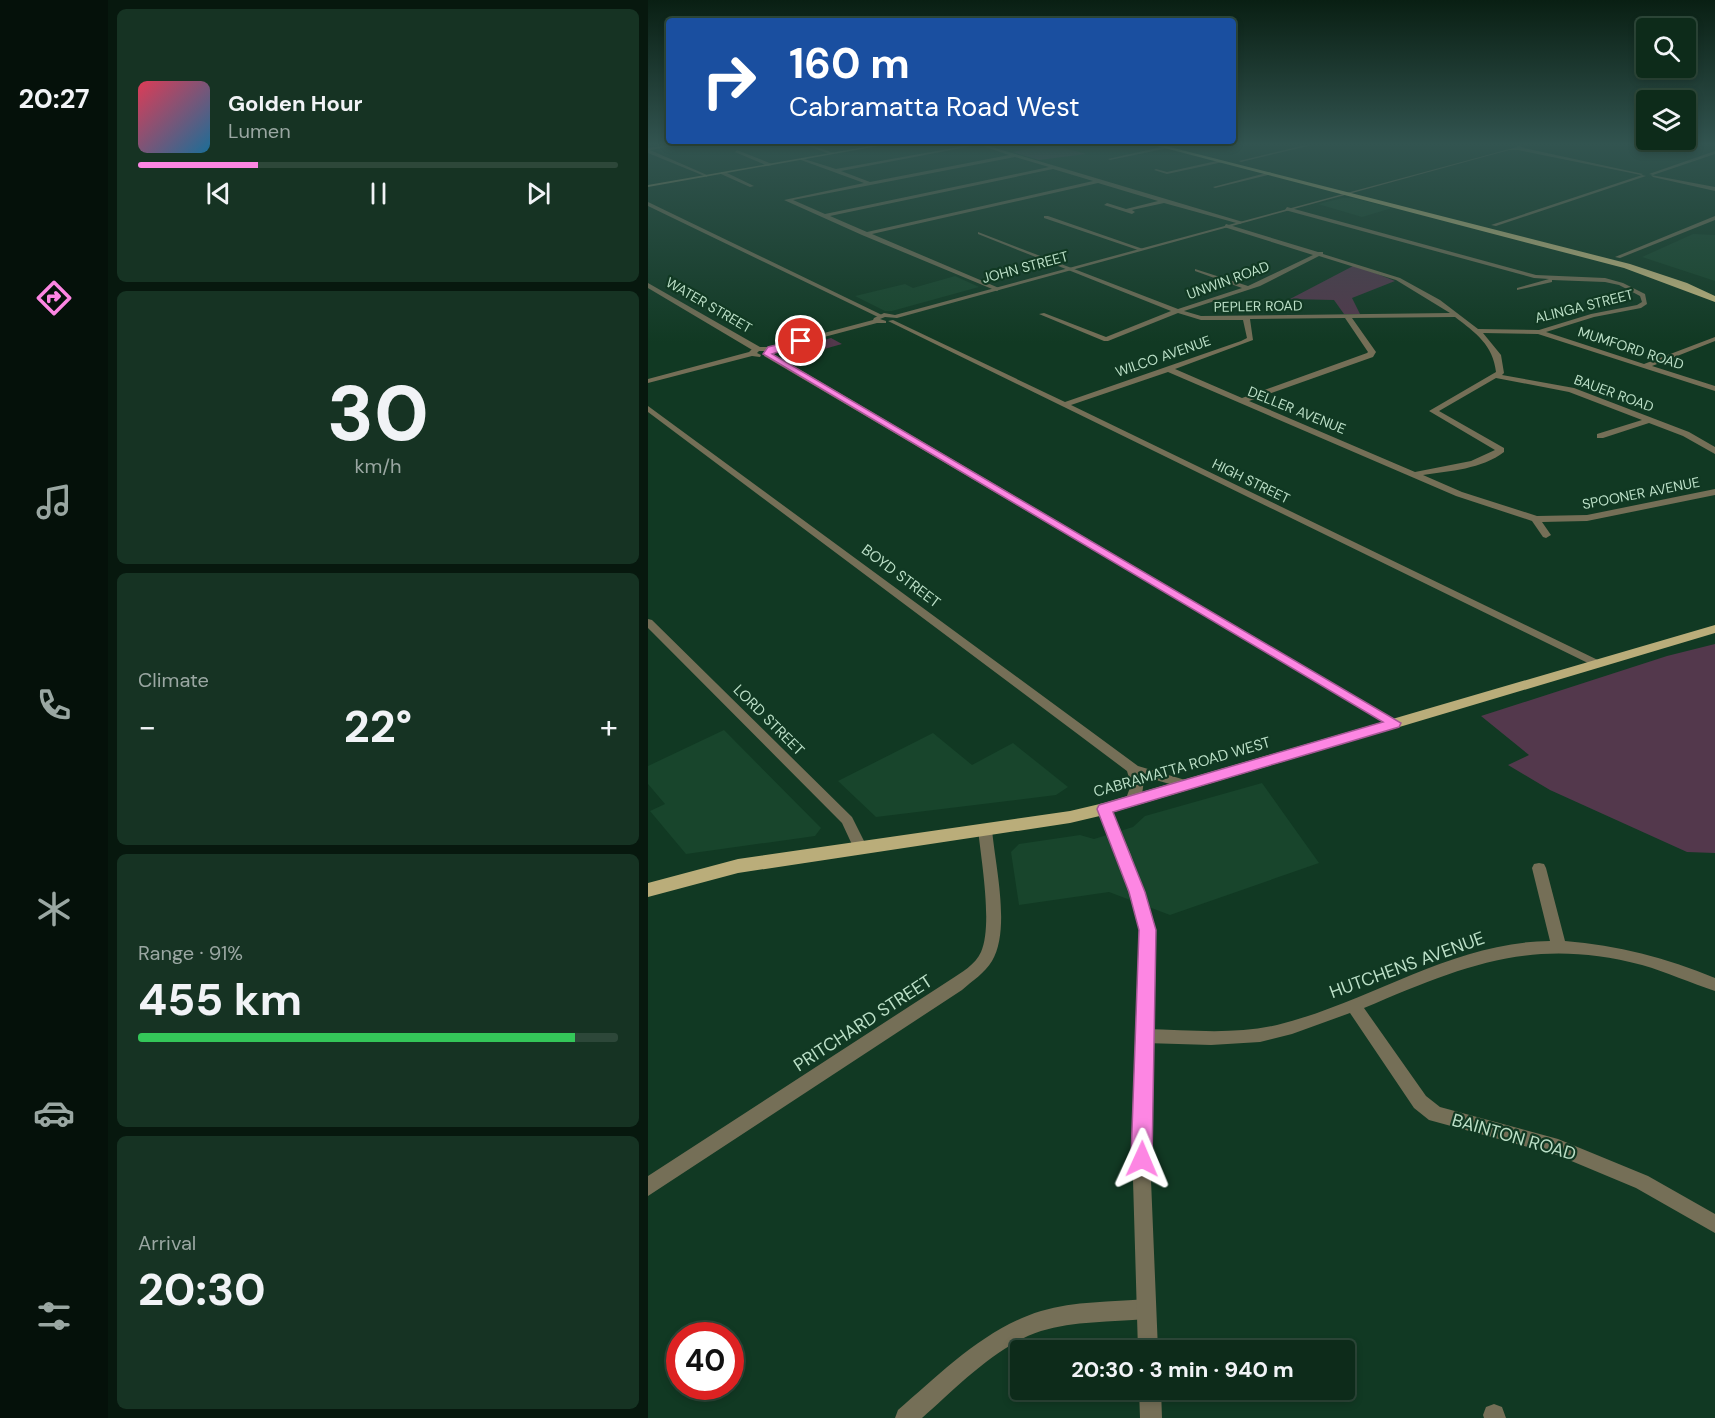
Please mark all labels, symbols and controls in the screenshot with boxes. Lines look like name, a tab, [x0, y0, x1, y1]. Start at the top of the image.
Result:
map controls	[1636, 18, 1696, 150]
button: search	[1636, 18, 1696, 78]
text: 160 m	[789, 36, 910, 91]
icon: right	[690, 42, 768, 120]
text: 20:27	[18, 81, 90, 116]
text: Golden Hour	[228, 89, 363, 118]
text: Cabramatta Road West	[789, 89, 1080, 124]
button: layers	[1636, 90, 1696, 150]
text: Lumen	[228, 118, 291, 144]
icon: previous	[202, 177, 235, 210]
icon: pause	[362, 177, 395, 210]
icon: next	[522, 177, 555, 210]
street label: JOHN STREET	[980, 247, 1070, 287]
street label: UNWIN ROAD	[1184, 257, 1272, 303]
street label: WATER STREET	[663, 273, 755, 337]
icon: directions	[33, 277, 75, 319]
street label: ALINGA STREET	[1533, 285, 1635, 327]
street label: PEPLER ROAD	[1213, 296, 1303, 316]
pin	[775, 315, 826, 366]
street label: MUMFORD ROAD	[1576, 322, 1686, 374]
icon: arrive	[784, 324, 817, 357]
street label: WILCO AVENUE	[1113, 331, 1213, 381]
text: 30	[327, 363, 429, 464]
street label: BAUER ROAD	[1572, 370, 1656, 416]
street label: DELLER AVENUE	[1245, 382, 1349, 438]
text: km/h	[354, 453, 402, 479]
street label: HIGH STREET	[1209, 454, 1293, 508]
street label: SPOONER AVENUE	[1581, 473, 1701, 513]
icon: music	[33, 481, 75, 523]
street label: BOYD STREET	[857, 540, 945, 612]
text: Climate	[138, 667, 209, 693]
street label: LORD STREET	[729, 680, 809, 760]
icon: phone	[33, 684, 75, 726]
text: 22°	[344, 697, 412, 756]
text: −	[138, 705, 156, 748]
text: +	[600, 705, 618, 748]
street label: CABRAMATTA ROAD WEST	[1091, 732, 1273, 802]
icon: climate	[33, 888, 75, 930]
street label: HUTCHENS AVENUE	[1326, 926, 1488, 1004]
text: Range · 91%	[138, 940, 243, 966]
street label: PRITCHARD STREET	[789, 969, 937, 1077]
text: 455 km	[138, 970, 302, 1029]
icon: car	[33, 1092, 75, 1134]
street label: BAINTON ROAD	[1449, 1108, 1579, 1166]
position arrow	[1110, 1127, 1174, 1191]
text: Arrival	[138, 1230, 196, 1256]
text: 20:30	[138, 1260, 266, 1319]
icon: filters	[33, 1295, 75, 1337]
speed limit sign: 40	[666, 1322, 744, 1400]
text: 20:30 · 3 min · 940 m	[1071, 1355, 1294, 1384]

